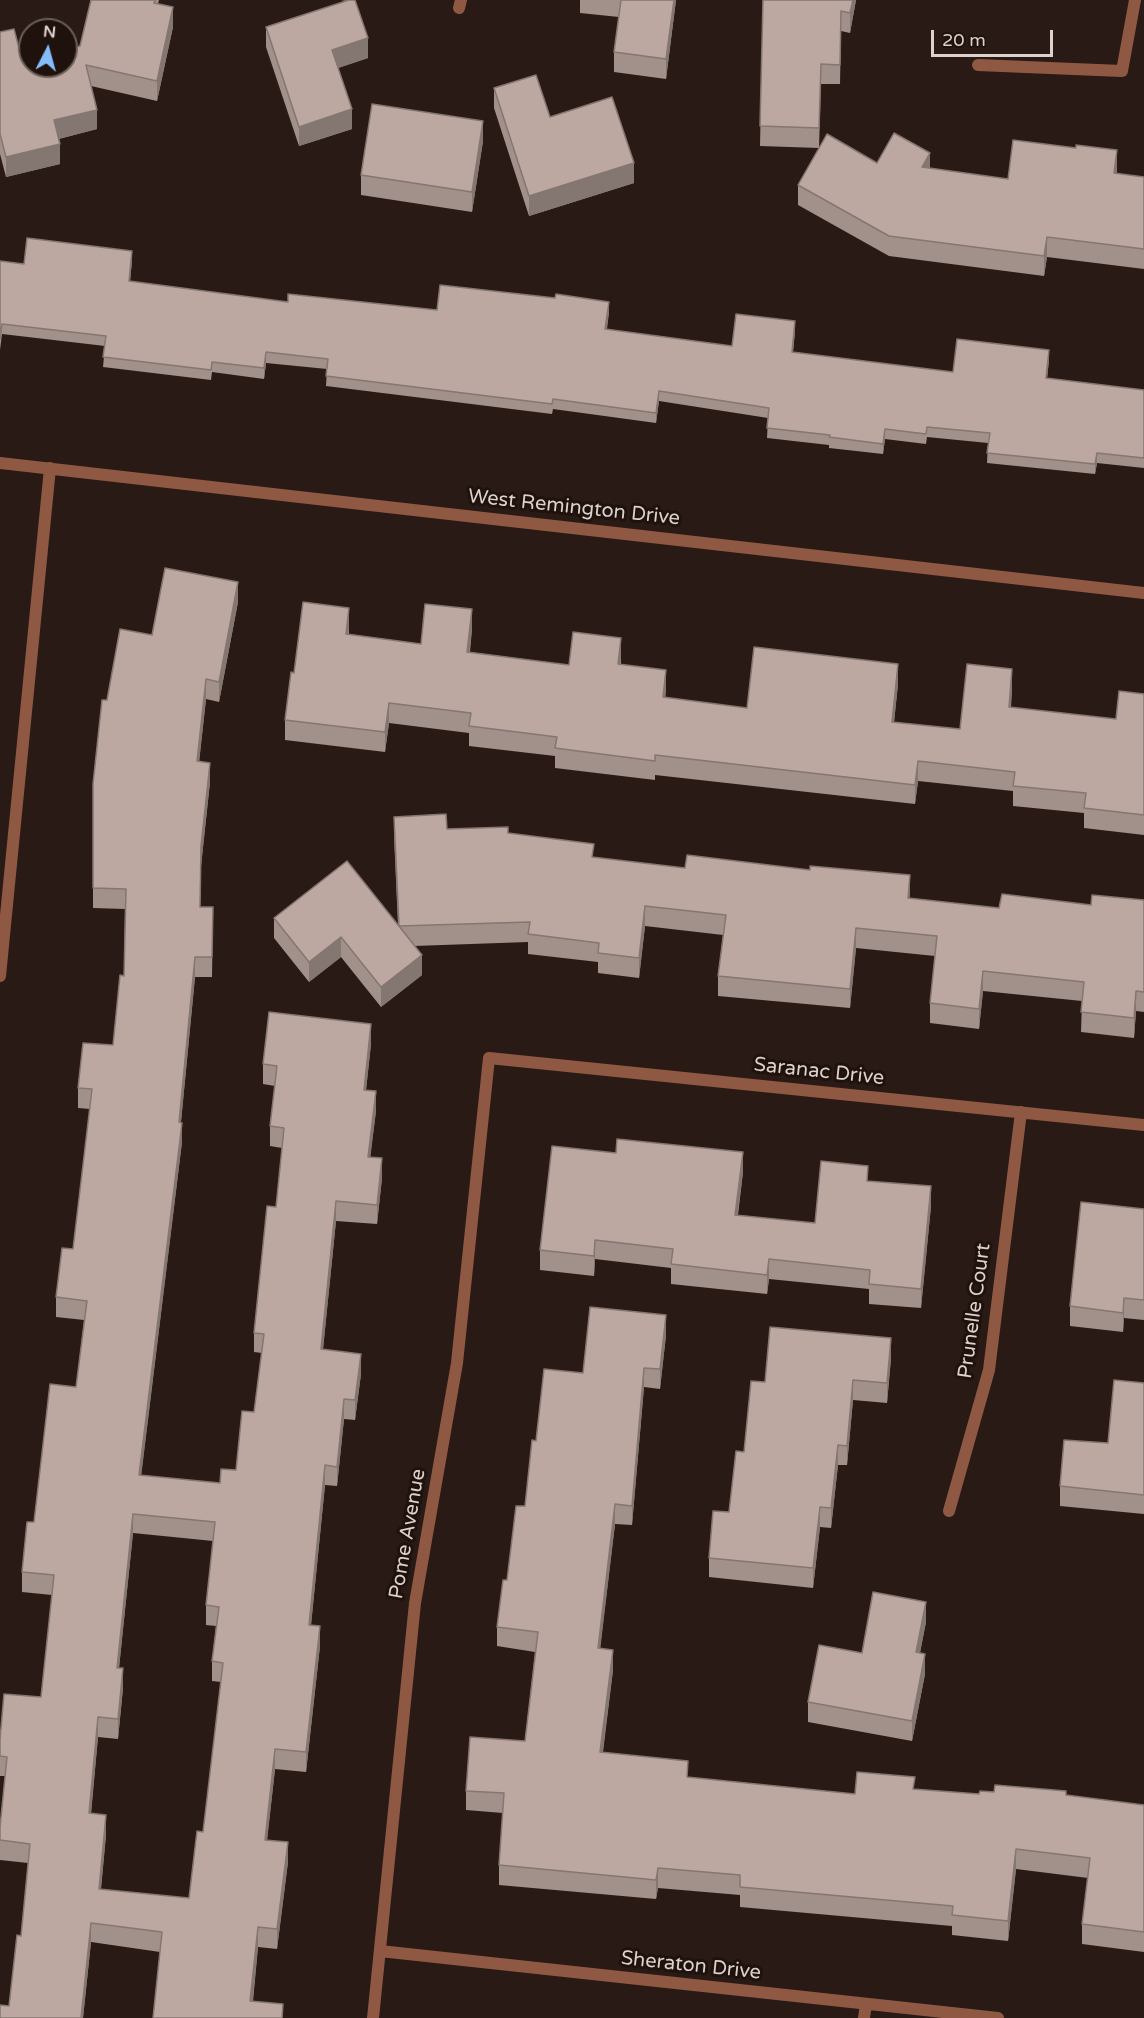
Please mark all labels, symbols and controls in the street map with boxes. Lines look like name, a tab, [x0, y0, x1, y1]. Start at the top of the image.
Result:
north arrow	[18, 18, 78, 78]
scale bar	[934, 18, 1056, 56]
text: N	[42, 21, 57, 43]
text: 20 m	[942, 29, 986, 51]
street label: West Remington Drive	[467, 485, 681, 531]
street label: Saranac Drive	[753, 1053, 885, 1091]
street label: Prunelle Court	[954, 1242, 996, 1380]
street label: Pome Avenue	[385, 1467, 431, 1601]
street label: Sheraton Drive	[620, 1947, 762, 1985]

